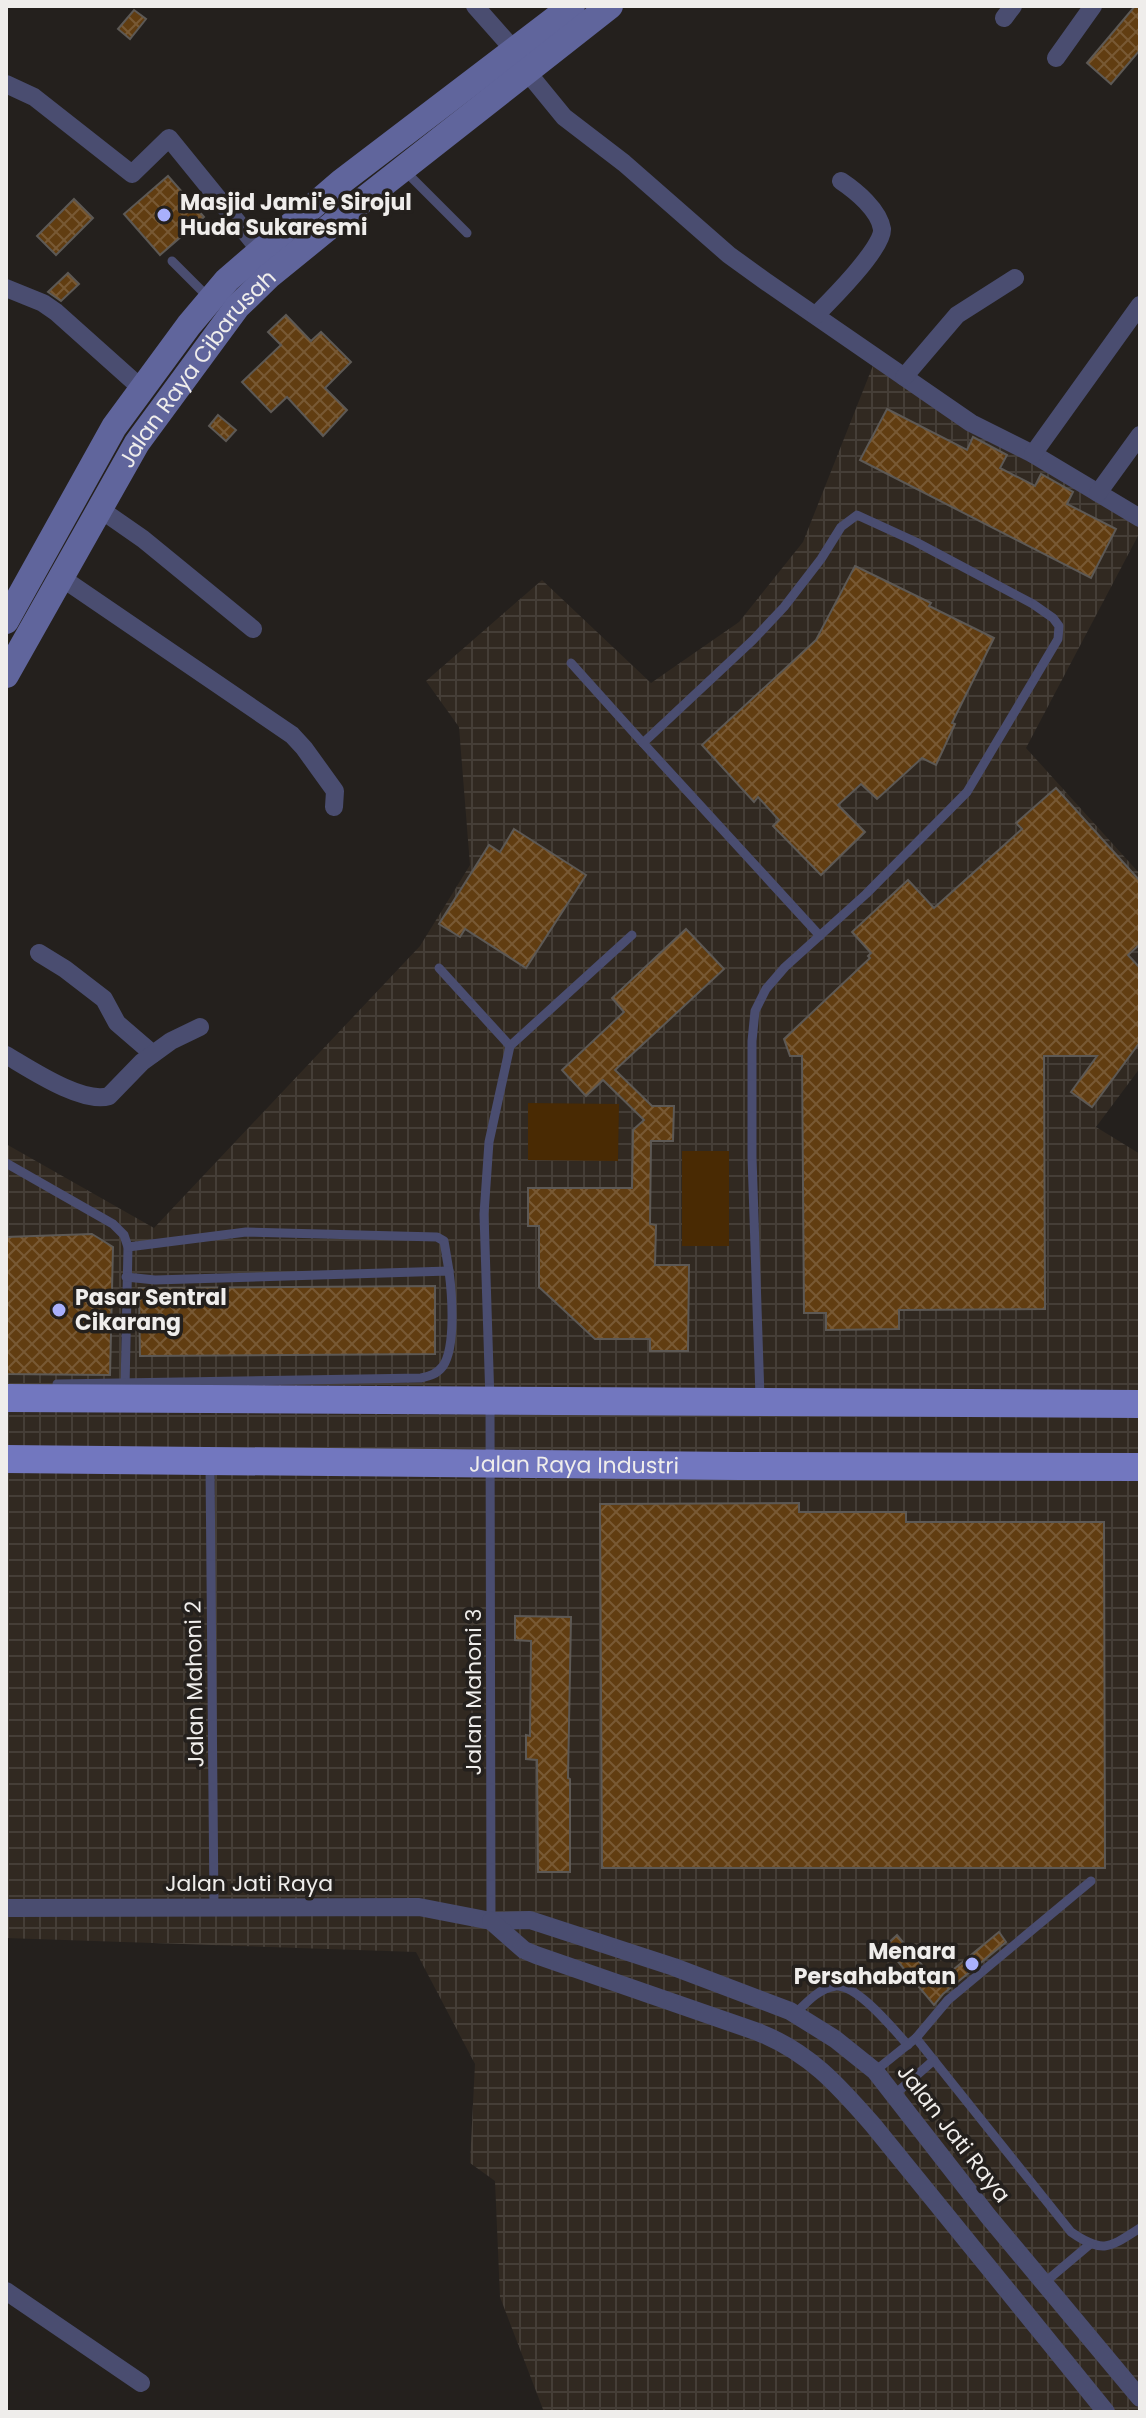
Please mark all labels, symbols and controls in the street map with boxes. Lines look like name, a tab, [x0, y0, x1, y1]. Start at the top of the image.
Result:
place label: Masjid Jami'e Sirojul Huda Sukaresmi	[180, 187, 412, 243]
marker: Masjid Jami'e Sirojul Huda Sukaresmi	[155, 206, 173, 224]
street label: Jalan Raya Cibarusah	[111, 263, 283, 474]
place label: Pasar Sentral Cikarang	[75, 1282, 227, 1338]
marker: Pasar Sentral Cikarang	[50, 1301, 68, 1319]
street label: Jalan Raya Industri	[469, 1448, 679, 1481]
street label: Jalan Mahoni 2	[178, 1600, 211, 1768]
street label: Jalan Mahoni 3	[458, 1608, 489, 1776]
street label: Jalan Jati Raya	[165, 1868, 333, 1899]
place label: Menara Persahabatan	[794, 1936, 956, 1992]
marker: Menara Persahabatan	[963, 1955, 981, 1973]
street label: Jalan Jati Raya	[890, 2058, 1018, 2209]

